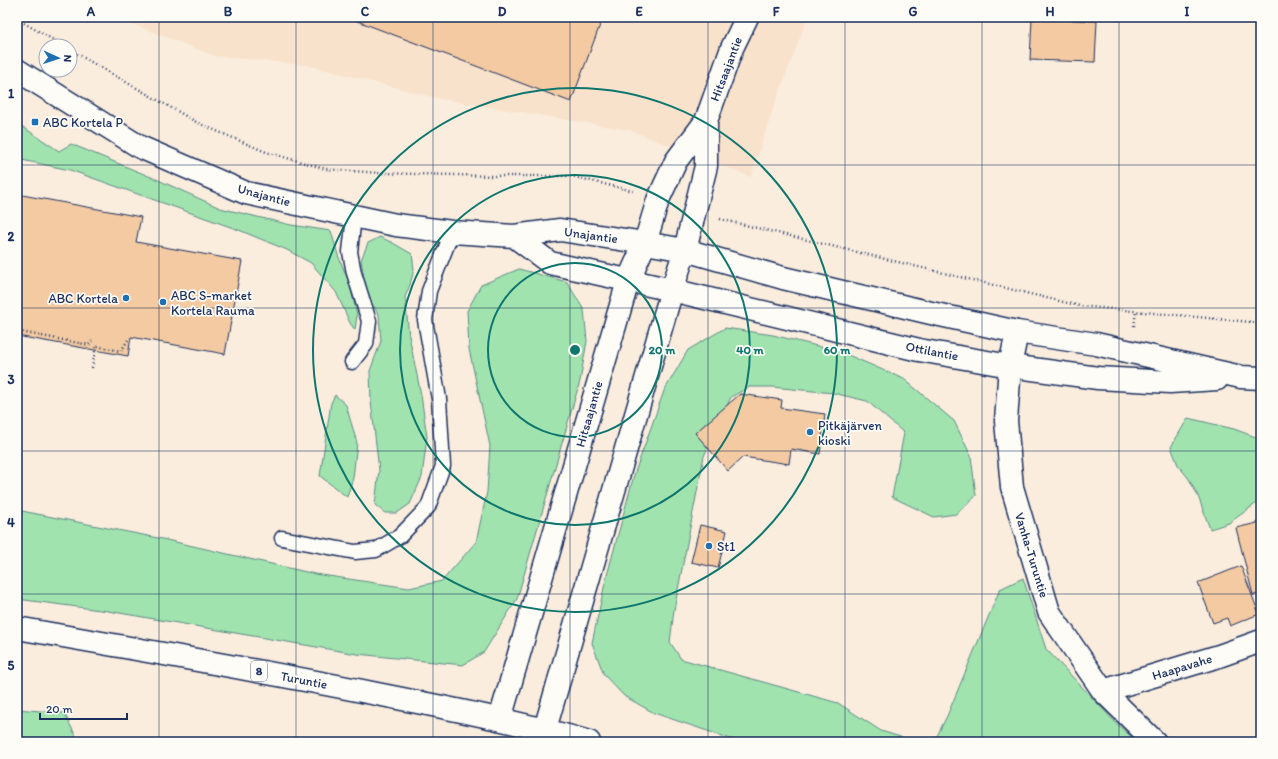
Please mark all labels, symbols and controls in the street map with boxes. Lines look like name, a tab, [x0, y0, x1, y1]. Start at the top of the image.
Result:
text: A	[86, 4, 96, 19]
text: B	[224, 4, 233, 19]
text: C	[361, 4, 370, 19]
text: D	[498, 4, 507, 19]
text: E	[635, 4, 643, 19]
text: F	[773, 4, 780, 19]
text: G	[909, 4, 918, 19]
text: H	[1046, 4, 1055, 19]
text: I	[1185, 4, 1190, 19]
street label: Hitsaajantie	[707, 35, 745, 103]
north arrow	[38, 38, 78, 78]
text: N	[61, 54, 74, 63]
text: 1	[8, 86, 14, 101]
place label: ABC Kortela P	[43, 115, 124, 130]
marker: ABC Kortela P	[30, 117, 40, 127]
street label: Unajantie	[236, 181, 292, 209]
street label: Unajantie	[563, 224, 619, 246]
text: 2	[8, 229, 15, 244]
place label: ABC S-market Kortela Rauma	[171, 288, 255, 318]
place label: ABC Kortela	[48, 291, 118, 306]
marker: ABC Kortela	[121, 293, 131, 303]
marker: ABC S-market Kortela Rauma	[158, 297, 168, 307]
street label: Ottilantie	[904, 339, 960, 363]
centre of rings	[568, 343, 582, 357]
text: 20 m	[649, 343, 676, 357]
text: 40 m	[736, 343, 765, 357]
text: 60 m	[824, 343, 851, 357]
text: 3	[7, 372, 15, 387]
street label: Hitsaajantie	[572, 379, 606, 449]
place label: Pitkäjärven kioski	[818, 418, 882, 448]
marker: Pitkäjärven kioski	[805, 427, 815, 437]
street label: Vanha-Turuntie	[1012, 511, 1052, 599]
text: 4	[7, 515, 15, 530]
place label: St1	[717, 539, 735, 554]
marker: St1	[704, 541, 714, 551]
street label: Haapavahe	[1150, 651, 1214, 683]
text: 5	[8, 658, 15, 673]
road number: 8	[251, 661, 267, 681]
street label: Turuntie	[279, 668, 329, 692]
scale bar	[40, 695, 127, 721]
text: 20 m	[46, 702, 73, 716]

